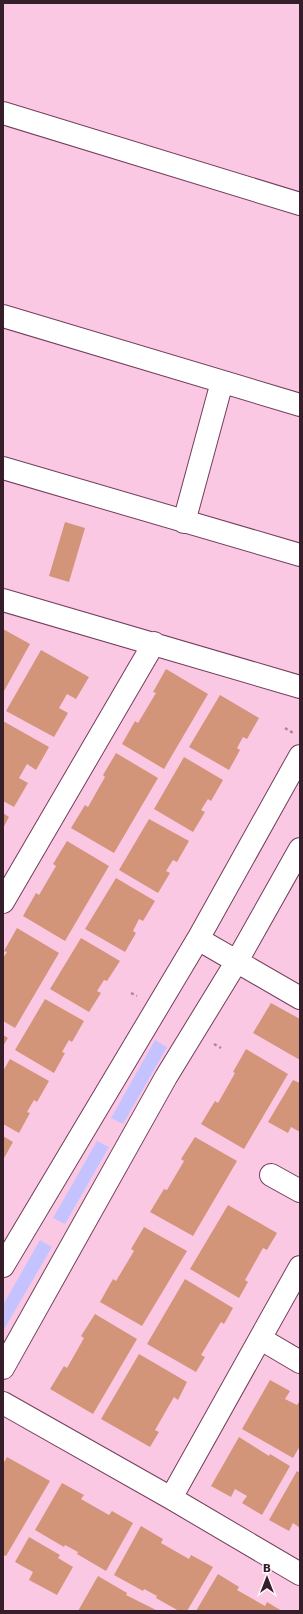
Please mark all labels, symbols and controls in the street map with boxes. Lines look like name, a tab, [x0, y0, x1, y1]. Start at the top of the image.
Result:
north arrow	[247, 1558, 287, 1598]
text: B	[263, 1562, 271, 1575]

